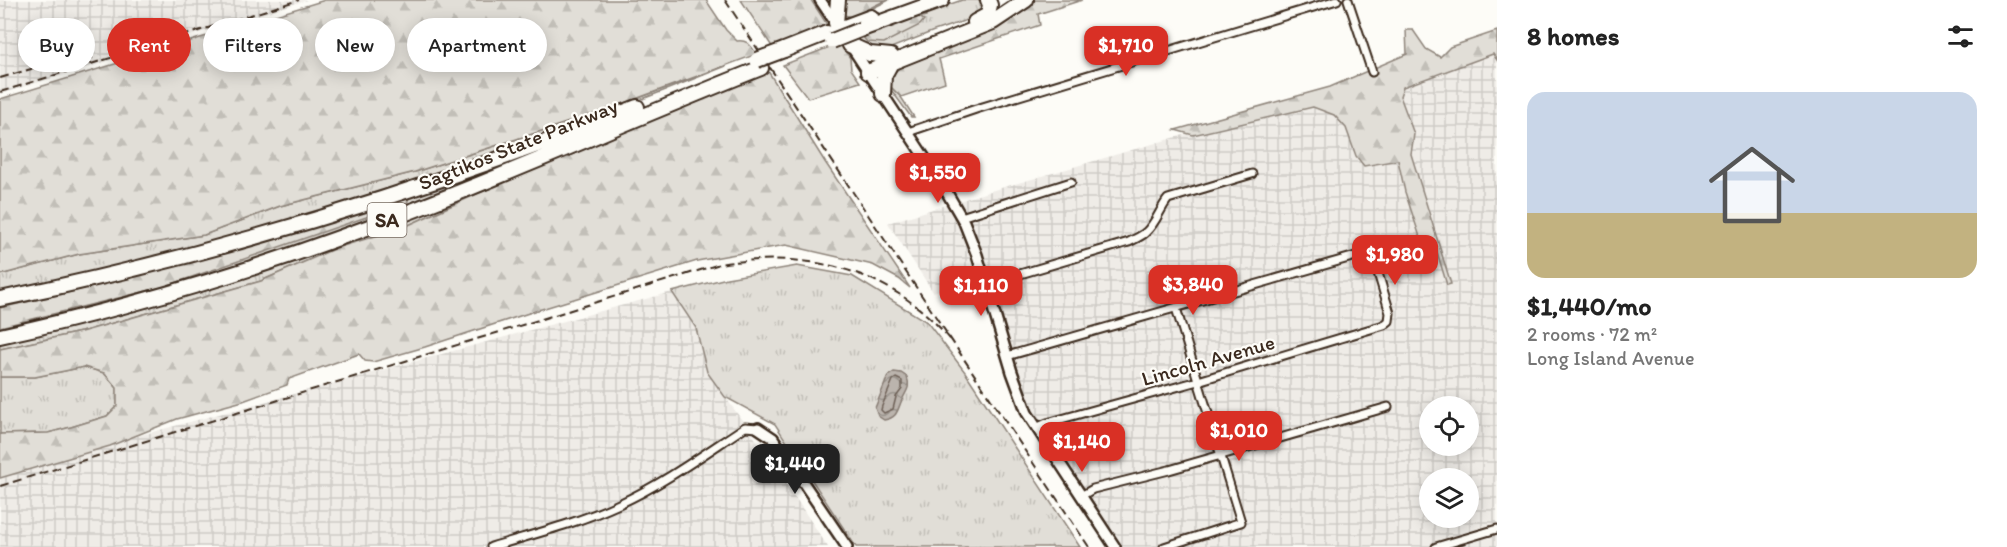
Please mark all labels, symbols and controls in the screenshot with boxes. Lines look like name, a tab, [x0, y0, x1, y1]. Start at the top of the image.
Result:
chip: Buy	[18, 18, 95, 72]
chip: Rent	[107, 18, 191, 72]
chip: Filters	[203, 18, 303, 72]
chip: New	[315, 18, 395, 72]
chip: Apartment	[407, 18, 547, 72]
text: 8 homes	[1527, 20, 1619, 52]
icon: filters	[1944, 20, 1977, 53]
pin: $1,710	[1077, 26, 1175, 77]
text: $1,710	[1098, 33, 1154, 57]
street label: Sagtikos State Parkway	[415, 93, 621, 195]
icon: home	[1698, 131, 1806, 239]
pin: $1,550	[889, 153, 987, 204]
text: $1,550	[909, 160, 967, 184]
road number: SA	[368, 203, 406, 237]
pin: $1,980	[1346, 235, 1444, 286]
text: $1,980	[1366, 242, 1424, 266]
pin: $3,840	[1144, 265, 1242, 316]
pin: $1,110	[932, 266, 1030, 317]
text: $3,840	[1162, 272, 1224, 296]
text: $1,110	[953, 273, 1009, 297]
text: $1,440/mo	[1527, 290, 1652, 322]
text: 2 rooms · 72 m²	[1527, 322, 1657, 346]
street label: Lincoln Avenue	[1139, 329, 1277, 391]
text: Long Island Avenue	[1527, 346, 1694, 370]
map controls	[1419, 396, 1479, 528]
button: locate	[1419, 396, 1479, 456]
pin: $1,010	[1190, 411, 1288, 462]
text: $1,010	[1210, 418, 1268, 442]
pin: $1,140	[1033, 422, 1131, 473]
text: $1,140	[1053, 429, 1111, 453]
pin: $1,440	[746, 444, 844, 495]
text: $1,440	[765, 451, 825, 475]
button: layers	[1419, 468, 1479, 528]

